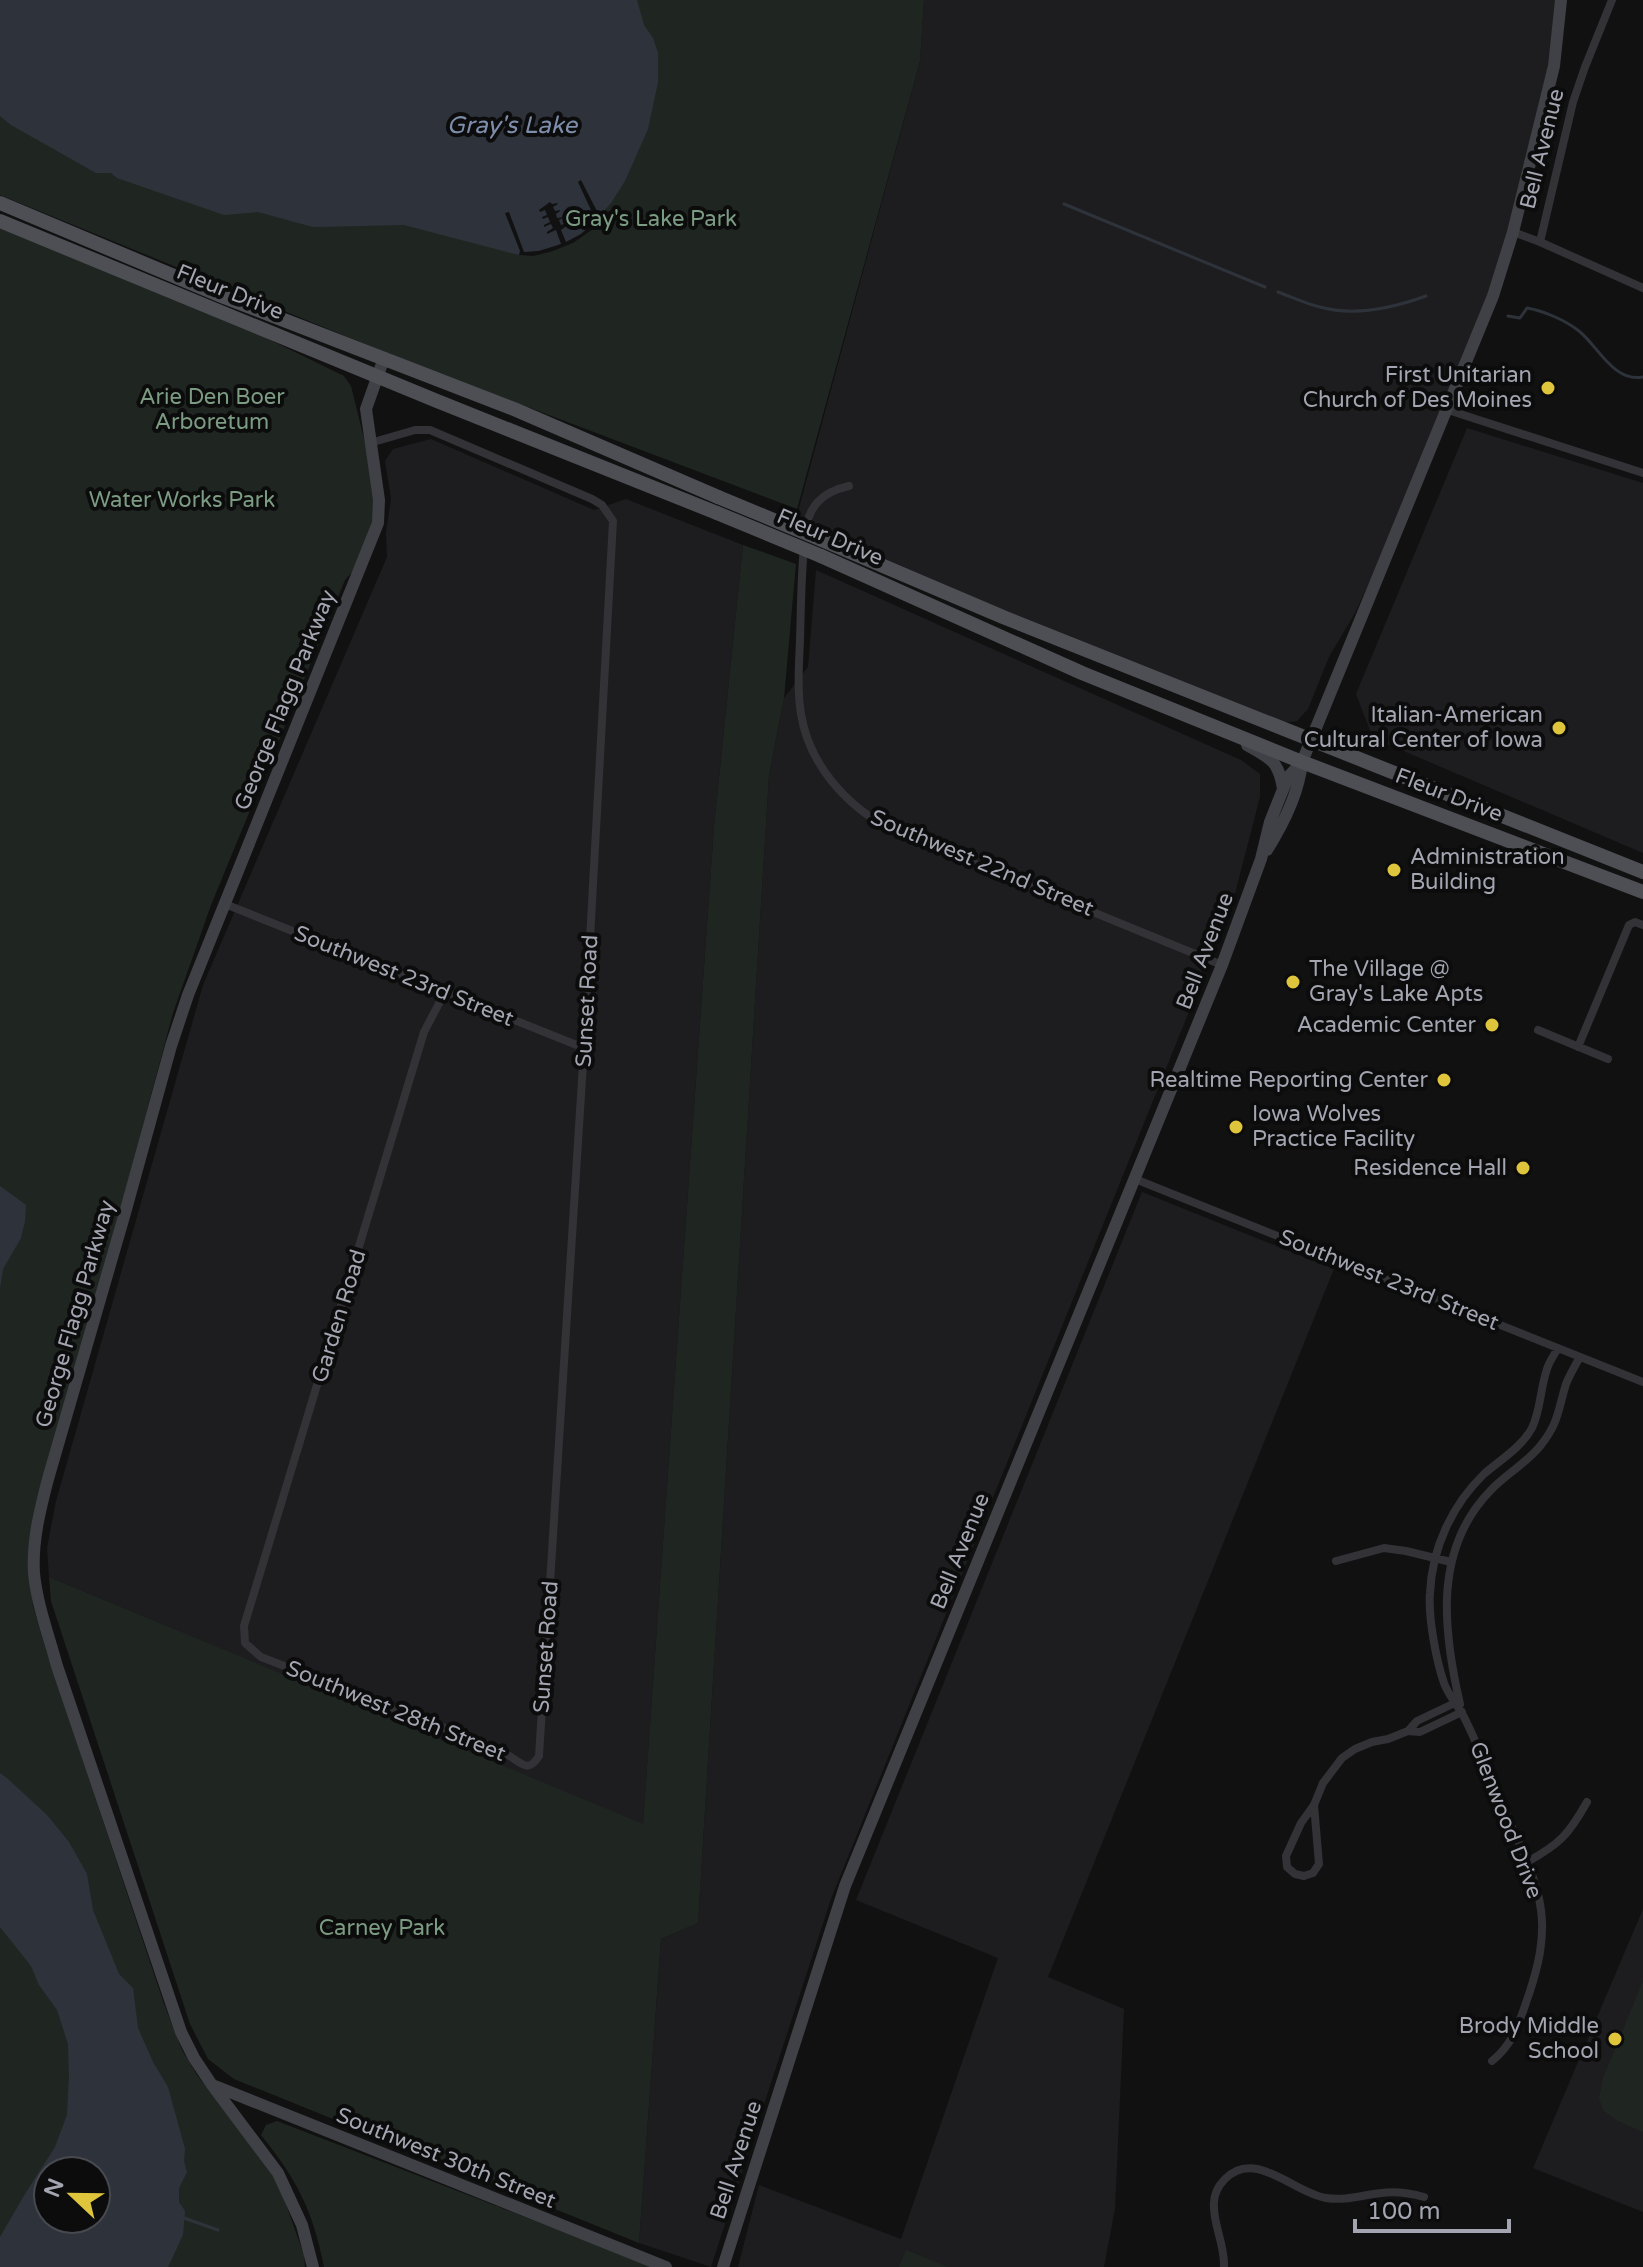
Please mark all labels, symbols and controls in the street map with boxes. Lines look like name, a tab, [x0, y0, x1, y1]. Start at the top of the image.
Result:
street label: Bell Avenue	[1515, 86, 1569, 212]
water label: Gray's Lake	[447, 111, 579, 140]
park label: Gray's Lake Park	[565, 206, 737, 232]
street label: Fleur Drive	[173, 259, 287, 325]
place label: First Unitarian Church of Des Moines	[1303, 362, 1532, 413]
marker: First Unitarian Church of Des Moines	[1539, 379, 1557, 397]
park label: Arie Den Boer Arboretum	[139, 384, 285, 435]
park label: Water Works Park	[89, 487, 275, 513]
street label: Fleur Drive	[773, 503, 887, 571]
street label: George Flagg Parkway	[229, 586, 341, 814]
place label: Italian-American Cultural Center of Iowa	[1304, 702, 1543, 753]
marker: Italian-American Cultural Center of Iowa	[1550, 719, 1568, 737]
street label: Fleur Drive	[1392, 763, 1506, 827]
street label: Southwest 22nd Street	[867, 804, 1097, 922]
place label: Administration Building	[1410, 844, 1565, 895]
marker: Administration Building	[1385, 861, 1403, 879]
street label: Bell Avenue	[1171, 889, 1239, 1013]
street label: Southwest 23rd Street	[290, 920, 518, 1032]
street label: Sunset Road	[571, 934, 603, 1068]
place label: The Village @ Gray's Lake Apts	[1309, 956, 1483, 1007]
marker: The Village @ Gray's Lake Apts	[1284, 973, 1302, 991]
place label: Academic Center	[1297, 1012, 1477, 1038]
marker: Academic Center	[1483, 1016, 1501, 1034]
place label: Realtime Reporting Center	[1149, 1067, 1429, 1093]
marker: Realtime Reporting Center	[1435, 1071, 1453, 1089]
place label: Iowa Wolves Practice Facility	[1252, 1101, 1415, 1152]
marker: Iowa Wolves Practice Facility	[1227, 1118, 1245, 1136]
place label: Residence Hall	[1353, 1155, 1507, 1181]
marker: Residence Hall	[1514, 1159, 1532, 1177]
street label: George Flagg Parkway	[30, 1197, 120, 1431]
street label: Southwest 23rd Street	[1275, 1224, 1503, 1336]
street label: Garden Road	[306, 1246, 372, 1386]
street label: Bell Avenue	[925, 1489, 995, 1613]
street label: Sunset Road	[528, 1580, 564, 1714]
street label: Southwest 28th Street	[283, 1655, 509, 1767]
street label: Glenwood Drive	[1464, 1738, 1548, 1902]
park label: Carney Park	[319, 1915, 445, 1941]
place label: Brody Middle School	[1459, 2013, 1599, 2064]
marker: Brody Middle School	[1606, 2030, 1624, 2048]
street label: Bell Avenue	[705, 2097, 767, 2223]
street label: Southwest 30th Street	[333, 2102, 559, 2214]
north arrow	[32, 2155, 112, 2235]
text: N	[39, 2175, 70, 2201]
scale bar	[1355, 2183, 1509, 2233]
text: 100 m	[1367, 2197, 1441, 2226]

